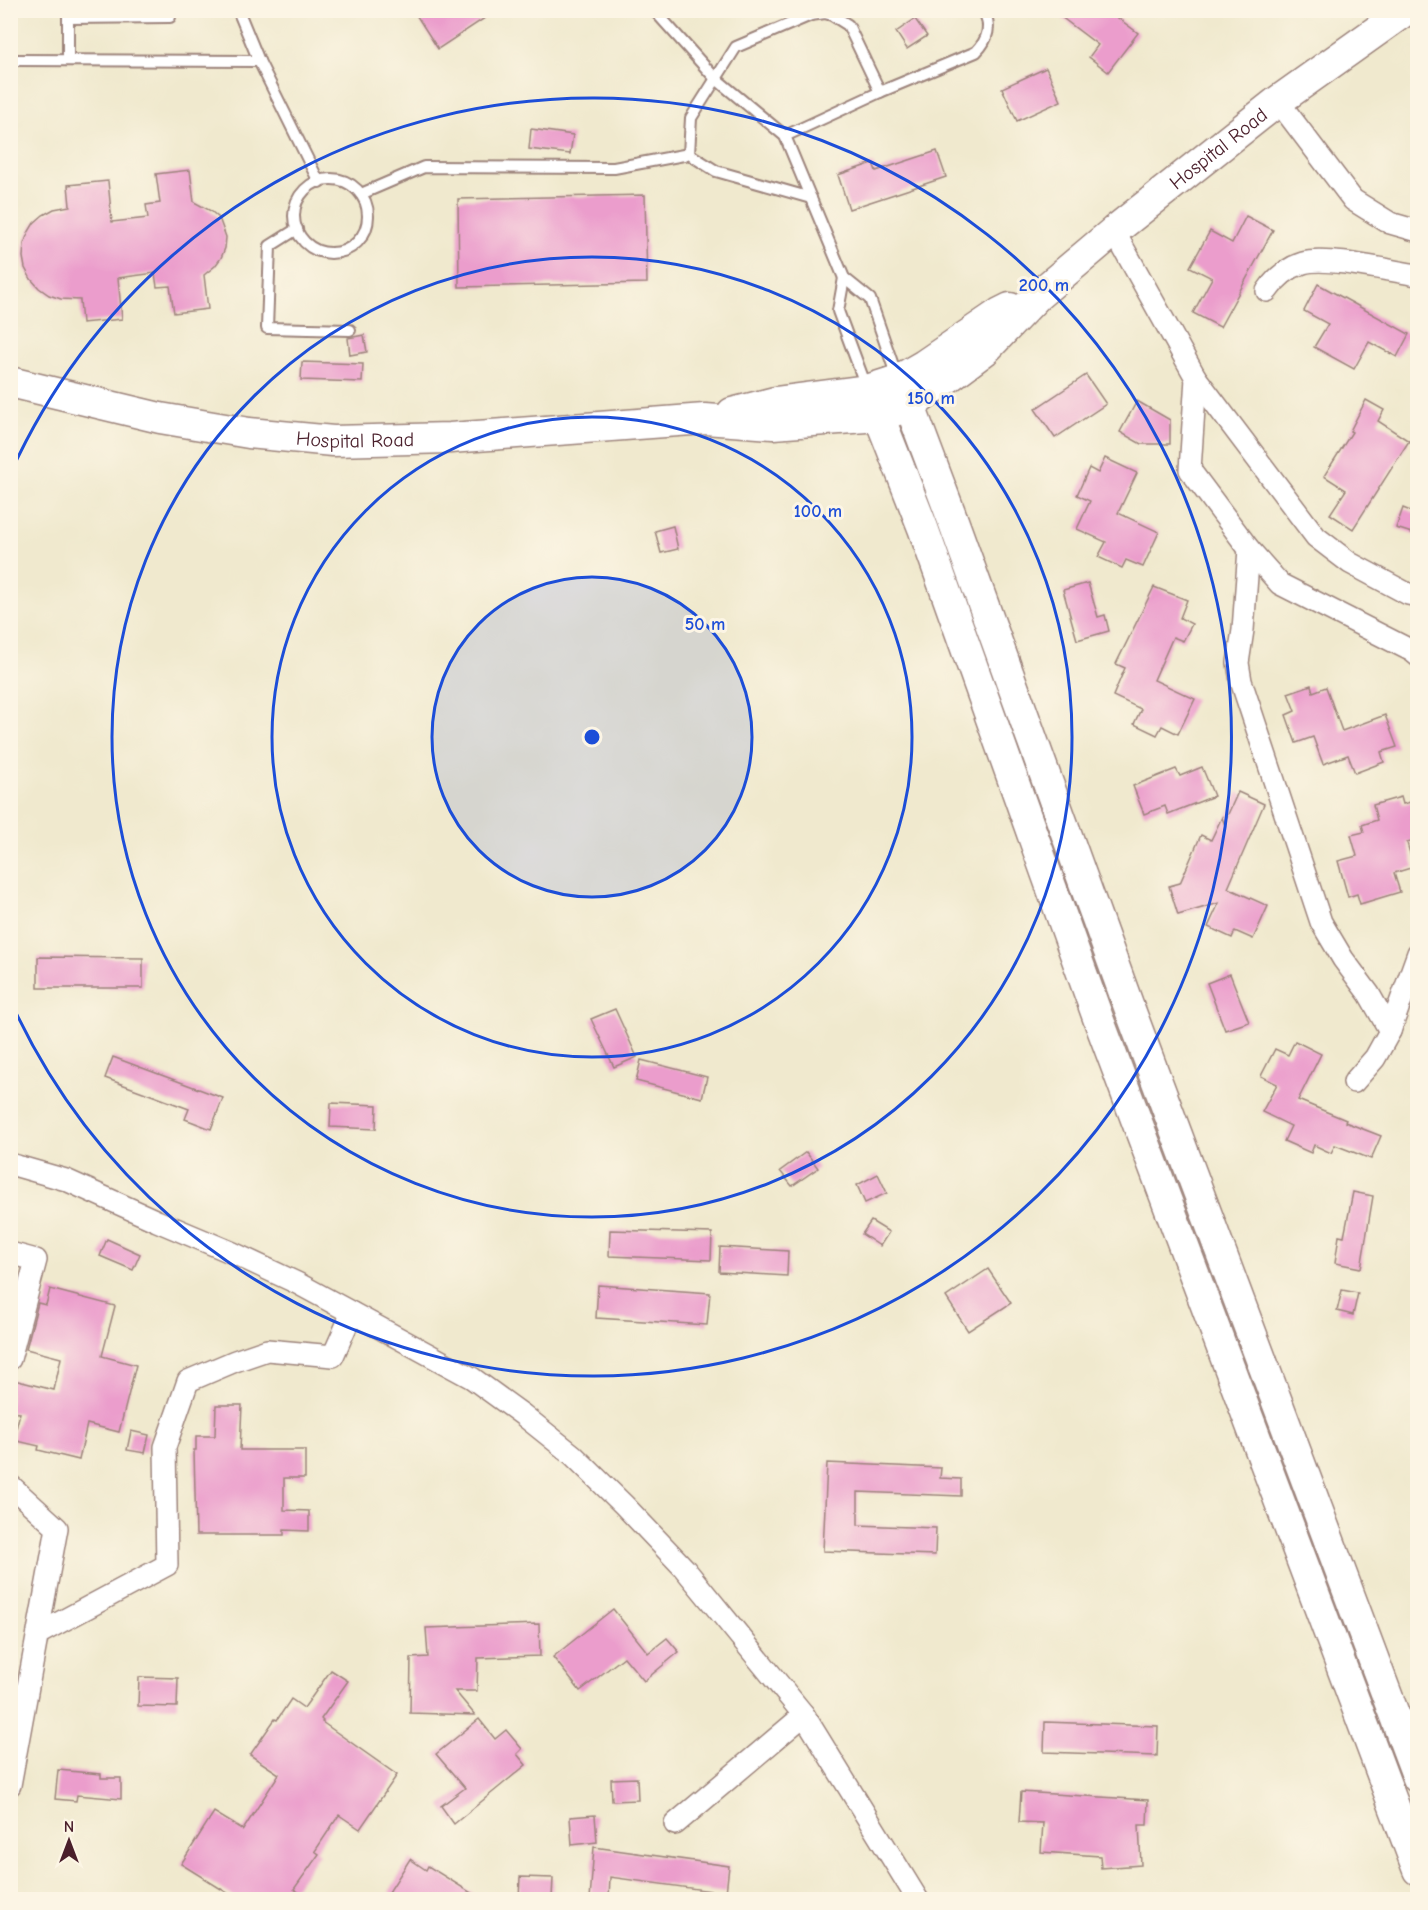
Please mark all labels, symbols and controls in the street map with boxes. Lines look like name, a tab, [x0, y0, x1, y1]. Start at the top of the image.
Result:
street label: Hospital Road	[1165, 103, 1272, 194]
text: 200 m	[1019, 275, 1069, 296]
text: 150 m	[907, 388, 955, 409]
street label: Hospital Road	[295, 426, 414, 453]
text: 100 m	[794, 501, 842, 522]
text: 50 m	[685, 614, 725, 635]
centre of rings	[582, 727, 602, 747]
north arrow	[39, 1811, 99, 1871]
text: N	[64, 1818, 74, 1836]

